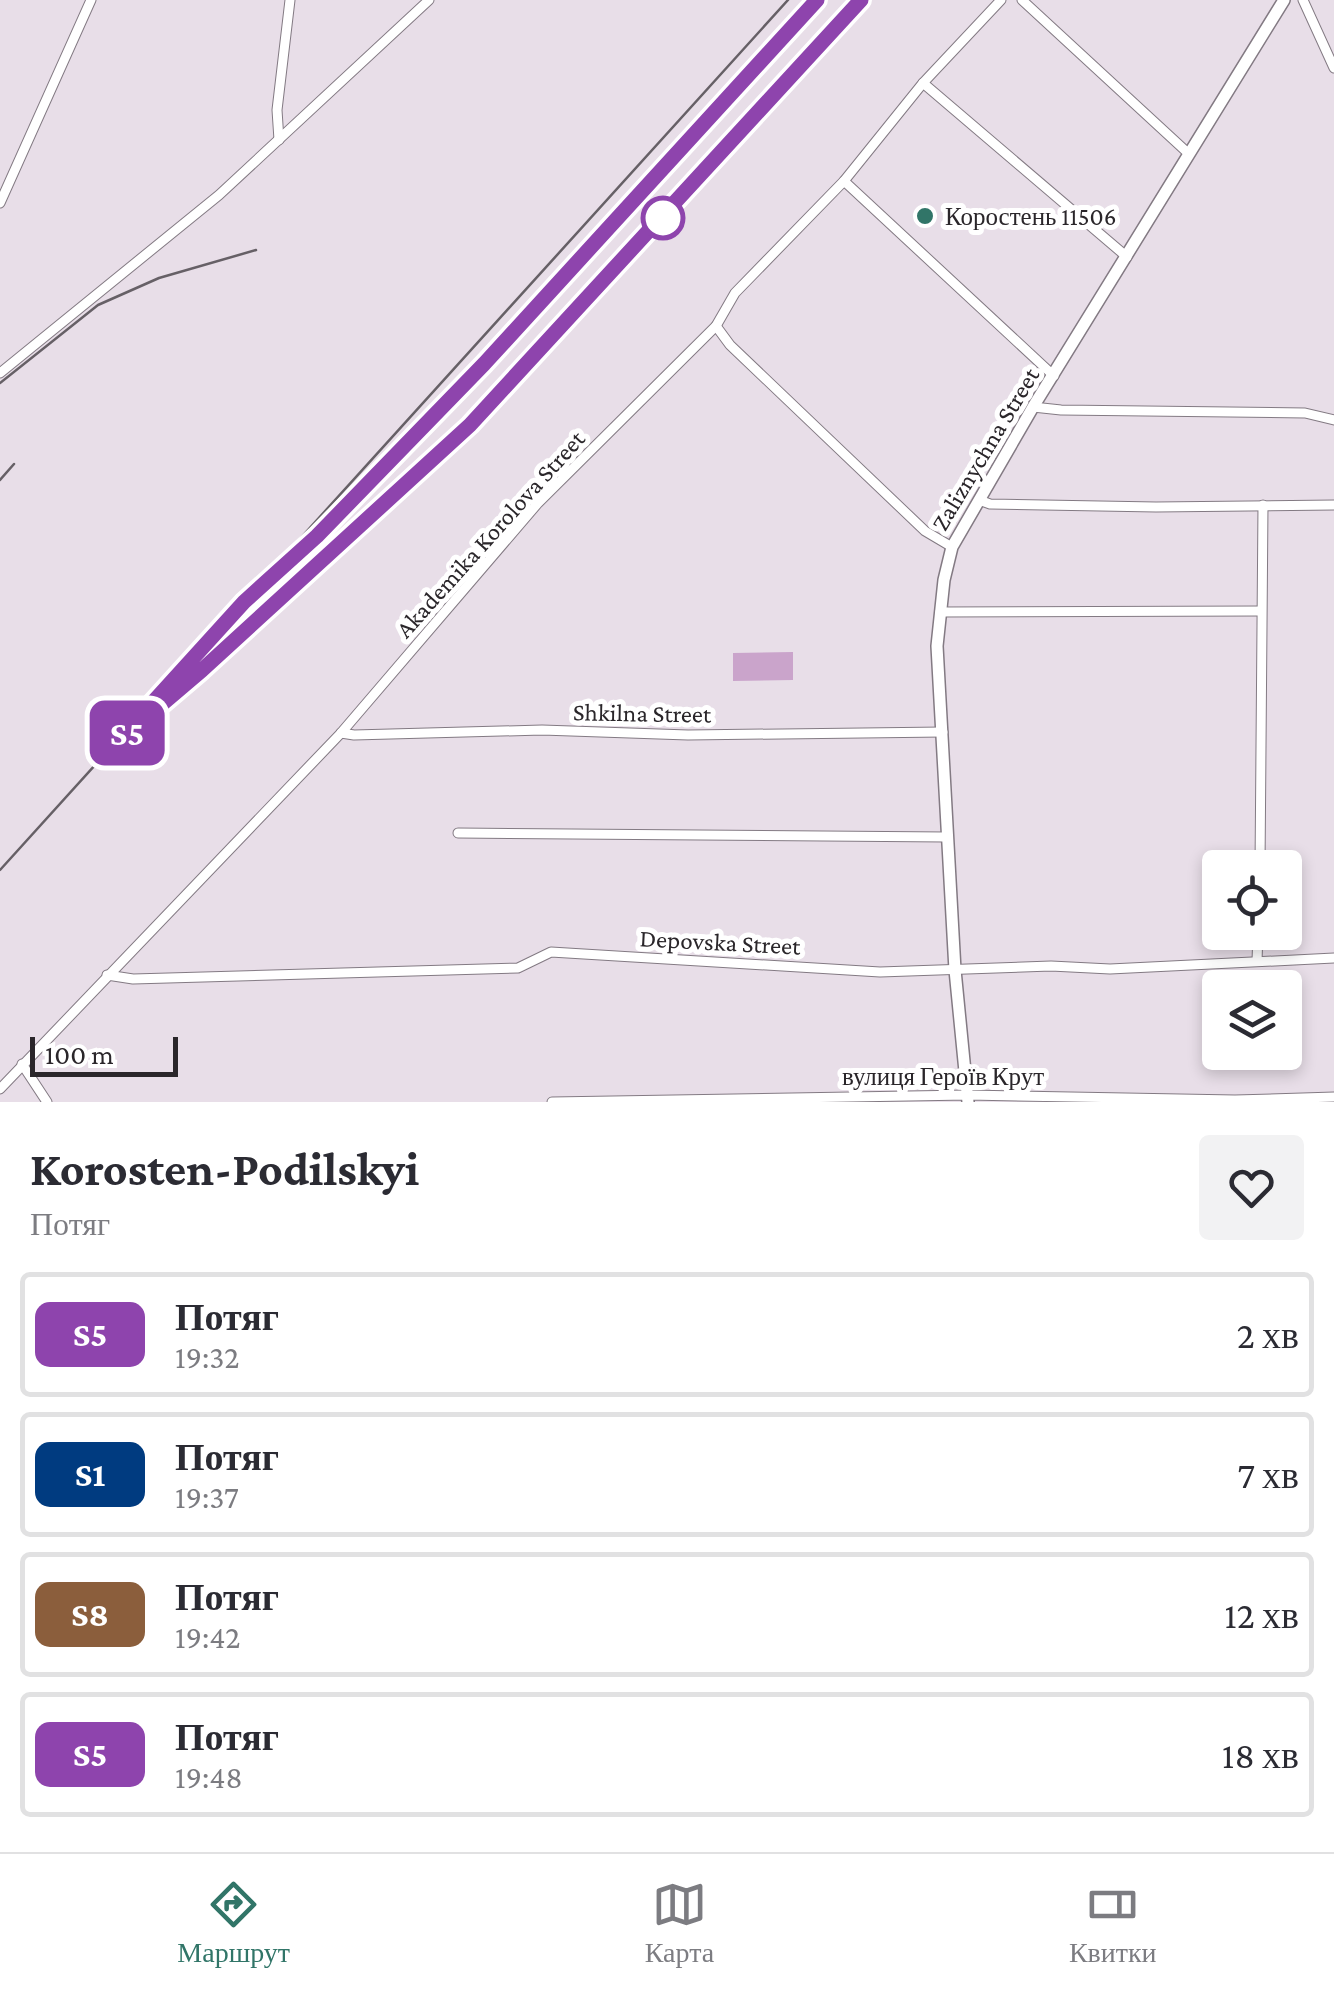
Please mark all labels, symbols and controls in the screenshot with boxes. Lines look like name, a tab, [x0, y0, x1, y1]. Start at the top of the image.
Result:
unlabelled marker	[642, 197, 684, 239]
place label: Коростень 11506	[945, 203, 1116, 230]
marker: Коростень 11506	[914, 205, 936, 227]
street label: Zaliznychna Street	[926, 362, 1045, 536]
street label: Akademika Korolova Street	[390, 425, 590, 643]
street label: Shkilna Street	[573, 698, 712, 728]
line badge: S5	[82, 700, 172, 766]
text: S5	[110, 714, 144, 753]
map controls	[1202, 850, 1302, 1070]
button: locate	[1202, 850, 1302, 950]
street label: Depovska Street	[639, 924, 802, 961]
button: layers	[1202, 970, 1302, 1070]
scale bar	[30, 1032, 178, 1076]
text: 100 m	[45, 1039, 114, 1070]
street label: вулиця Героїв Крут	[842, 1063, 1044, 1090]
button: heart	[1199, 1135, 1304, 1240]
text: Korosten-Podilskyi	[30, 1142, 419, 1195]
text: Потяг	[30, 1206, 110, 1242]
text: Потяг	[175, 1296, 279, 1338]
text: 2 хв	[1237, 1314, 1299, 1356]
text: S5	[73, 1315, 107, 1354]
text: 19:32	[175, 1339, 239, 1375]
text: Потяг	[175, 1436, 279, 1478]
text: 7 хв	[1237, 1454, 1299, 1496]
text: S1	[75, 1455, 105, 1494]
text: 19:37	[175, 1479, 239, 1515]
text: Потяг	[175, 1576, 279, 1618]
text: 12 хв	[1224, 1594, 1299, 1636]
text: S8	[71, 1595, 109, 1634]
text: 19:42	[175, 1619, 240, 1655]
text: Потяг	[175, 1716, 279, 1758]
text: 18 хв	[1222, 1734, 1299, 1776]
text: S5	[73, 1735, 107, 1774]
text: 19:48	[175, 1759, 243, 1795]
tab: Маршрут	[177, 1877, 290, 1969]
tab: Карта	[645, 1877, 714, 1969]
tab: Квитки	[1069, 1877, 1157, 1969]

